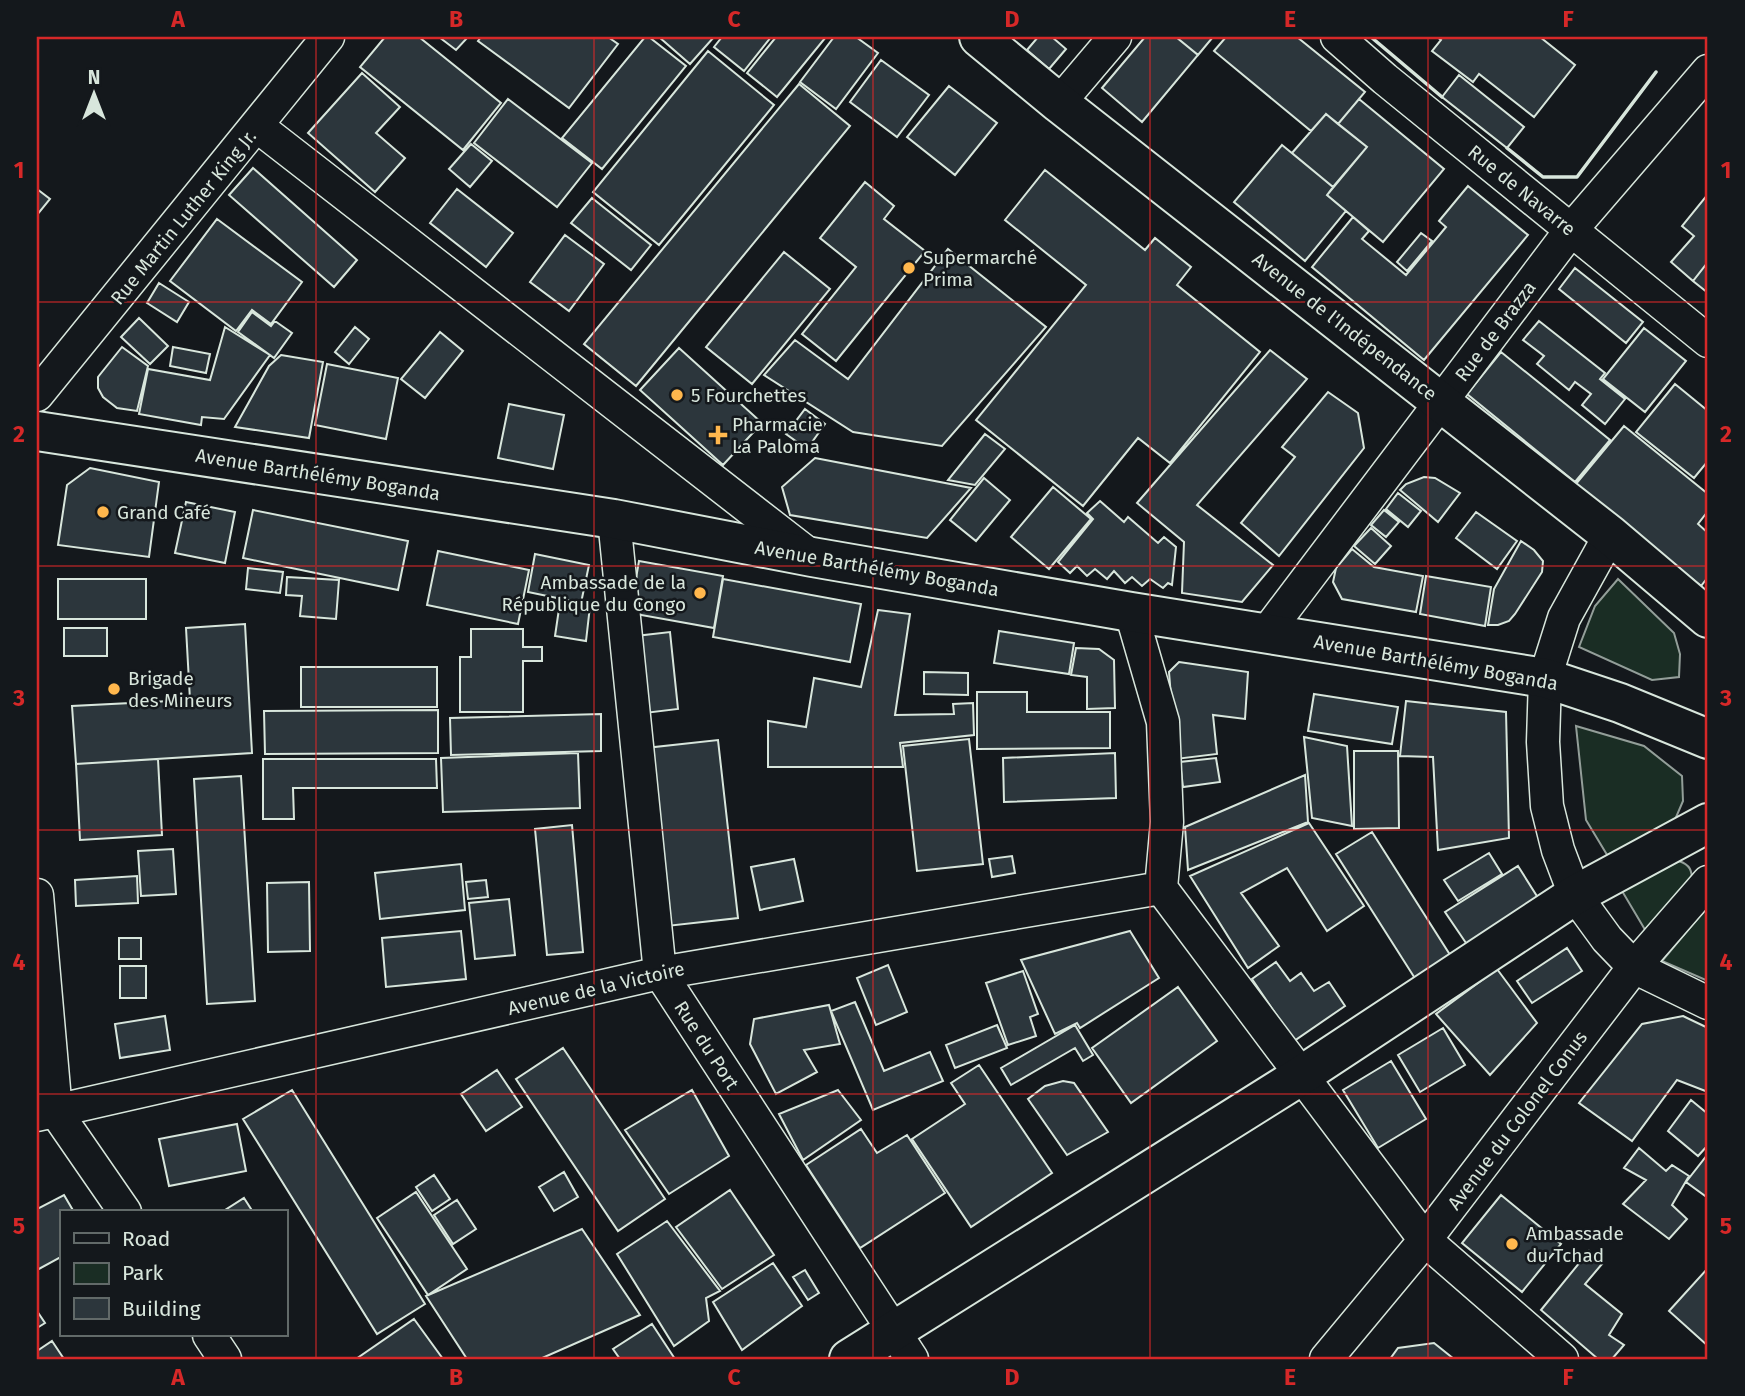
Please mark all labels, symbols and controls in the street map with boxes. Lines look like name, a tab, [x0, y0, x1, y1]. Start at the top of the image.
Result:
text: A	[170, 5, 185, 33]
text: B	[449, 5, 463, 33]
text: C	[727, 5, 741, 33]
text: D	[1005, 5, 1020, 33]
text: E	[1284, 5, 1296, 33]
text: F	[1562, 5, 1574, 33]
north arrow	[60, 60, 130, 130]
text: N	[88, 66, 100, 89]
street label: Rue Martin Luther King Jr.	[106, 125, 261, 309]
street label: Rue de Navarre	[1463, 140, 1580, 241]
text: 1	[14, 156, 24, 184]
text: 1	[1721, 156, 1731, 184]
place label: Supermarché Prima	[923, 246, 1037, 291]
street label: Avenue de l'Indépendance	[1248, 247, 1441, 405]
marker: Supermarché Prima	[901, 260, 917, 276]
street label: Rue de Brazza	[1450, 276, 1541, 386]
place label: 5 Fourchettes	[691, 384, 806, 407]
marker: 5 Fourchettes	[669, 387, 685, 403]
place label: Pharmacie La Paloma	[732, 413, 823, 458]
text: 2	[13, 420, 25, 448]
text: 2	[1720, 420, 1732, 448]
marker: Pharmacie La Paloma	[710, 427, 726, 443]
street label: Avenue Barthélémy Boganda	[194, 444, 442, 505]
place label: Grand Café	[117, 501, 211, 524]
marker: Grand Café	[95, 504, 111, 520]
street label: Avenue Barthélémy Boganda	[753, 536, 1001, 601]
place label: Ambassade de la République du Congo	[501, 571, 686, 616]
marker: Ambassade de la République du Congo	[692, 585, 708, 601]
street label: Avenue Barthélémy Boganda	[1312, 630, 1560, 695]
place label: Brigade des Mineurs	[128, 667, 232, 712]
marker: Brigade des Mineurs	[106, 681, 122, 697]
text: 3	[12, 684, 25, 712]
text: 3	[1719, 684, 1732, 712]
text: 4	[13, 948, 26, 976]
text: 4	[1720, 948, 1733, 976]
street label: Avenue de la Victoire	[505, 957, 687, 1020]
street label: Rue du Port	[669, 997, 744, 1094]
street label: Avenue du Colonel Conus	[1443, 1026, 1592, 1214]
legend	[60, 1210, 287, 1336]
text: 5	[13, 1212, 25, 1240]
text: 5	[1720, 1212, 1732, 1240]
place label: Ambassade du Tchad	[1526, 1222, 1624, 1267]
text: Road	[122, 1226, 170, 1252]
marker: Ambassade du Tchad	[1504, 1236, 1520, 1252]
text: Park	[122, 1260, 164, 1286]
text: Building	[122, 1296, 201, 1322]
text: A	[170, 1363, 185, 1391]
text: B	[449, 1363, 463, 1391]
text: C	[727, 1363, 741, 1391]
text: D	[1005, 1363, 1020, 1391]
text: E	[1284, 1363, 1296, 1391]
text: F	[1562, 1363, 1574, 1391]

